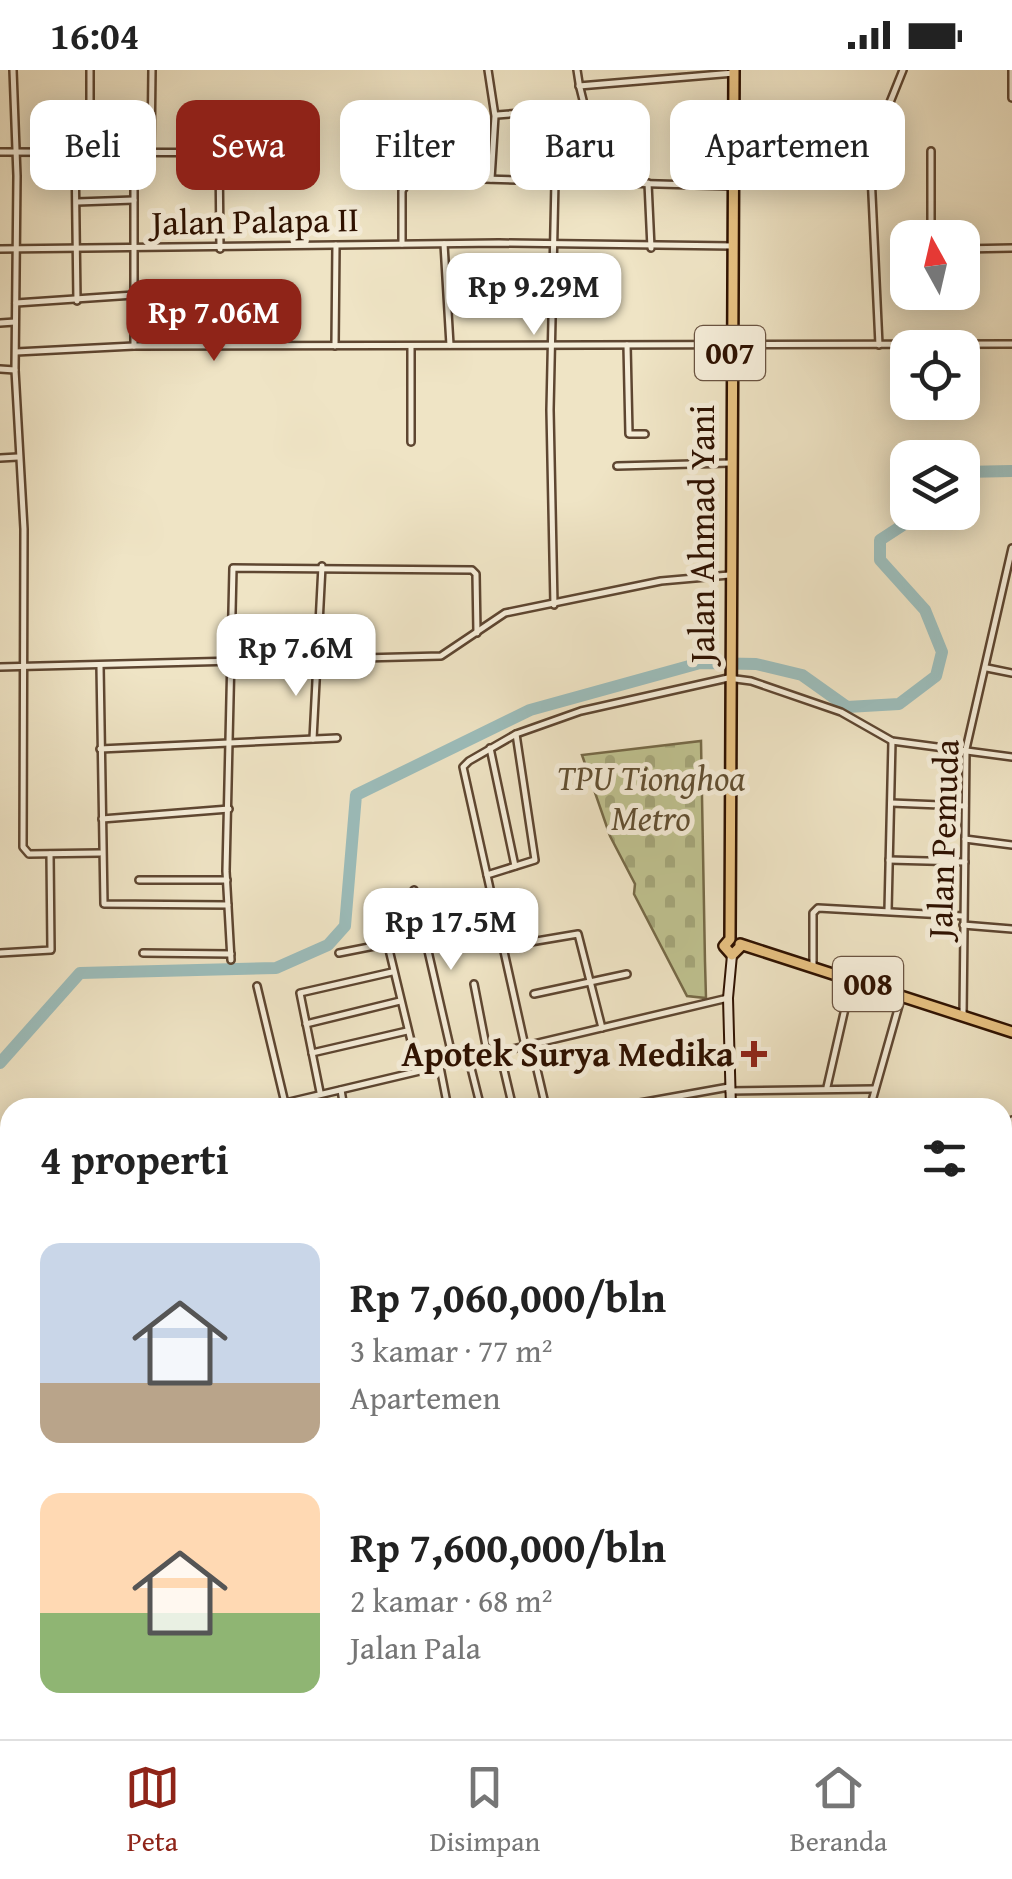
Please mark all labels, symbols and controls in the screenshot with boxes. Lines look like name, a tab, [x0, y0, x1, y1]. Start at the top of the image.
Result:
text: 16:04	[50, 7, 140, 63]
chip: Beli	[30, 100, 156, 190]
chip: Sewa	[176, 100, 320, 190]
chip: Filter	[340, 100, 490, 190]
chip: Baru	[510, 100, 650, 190]
chip: Apartemen	[670, 100, 905, 190]
street label: Jalan Palapa II	[147, 193, 359, 248]
north arrow	[890, 220, 980, 310]
map controls	[890, 220, 980, 530]
pin: Rp 9.29M	[431, 253, 637, 338]
text: Rp 9.29M	[468, 262, 600, 309]
pin: Rp 7.06M	[111, 279, 317, 364]
text: Rp 7.06M	[148, 288, 280, 335]
road number: 007	[695, 326, 765, 380]
button: locate	[890, 330, 980, 420]
street label: Jalan Ahmad Yani	[676, 405, 727, 667]
button: layers	[890, 440, 980, 530]
pin: Rp 7.6M	[204, 614, 388, 699]
text: Rp 7.6M	[239, 623, 353, 670]
street label: Jalan Pemuda	[913, 738, 971, 943]
park label: TPU Tionghoa Metro	[557, 752, 745, 843]
pin: Rp 17.5M	[348, 888, 554, 973]
text: Rp 17.5M	[385, 897, 517, 944]
road number: 008	[833, 957, 903, 1011]
place label: Apotek Surya Medika	[401, 1028, 734, 1079]
marker: Apotek Surya Medika	[743, 1043, 765, 1065]
text: 4 properti	[40, 1128, 229, 1189]
icon: filters	[917, 1131, 972, 1186]
text: Rp 7,060,000/bln	[350, 1266, 666, 1327]
icon: home	[120, 1283, 240, 1403]
text: 3 kamar · 77 m²	[350, 1327, 552, 1374]
text: Apartemen	[350, 1374, 500, 1421]
text: Rp 7,600,000/bln	[350, 1516, 666, 1577]
icon: home	[120, 1533, 240, 1653]
text: 2 kamar · 68 m²	[350, 1577, 552, 1624]
text: Jalan Pala	[350, 1624, 481, 1671]
tab: Peta	[125, 1760, 180, 1861]
tab: Disimpan	[429, 1760, 540, 1861]
tab: Beranda	[790, 1760, 887, 1861]

